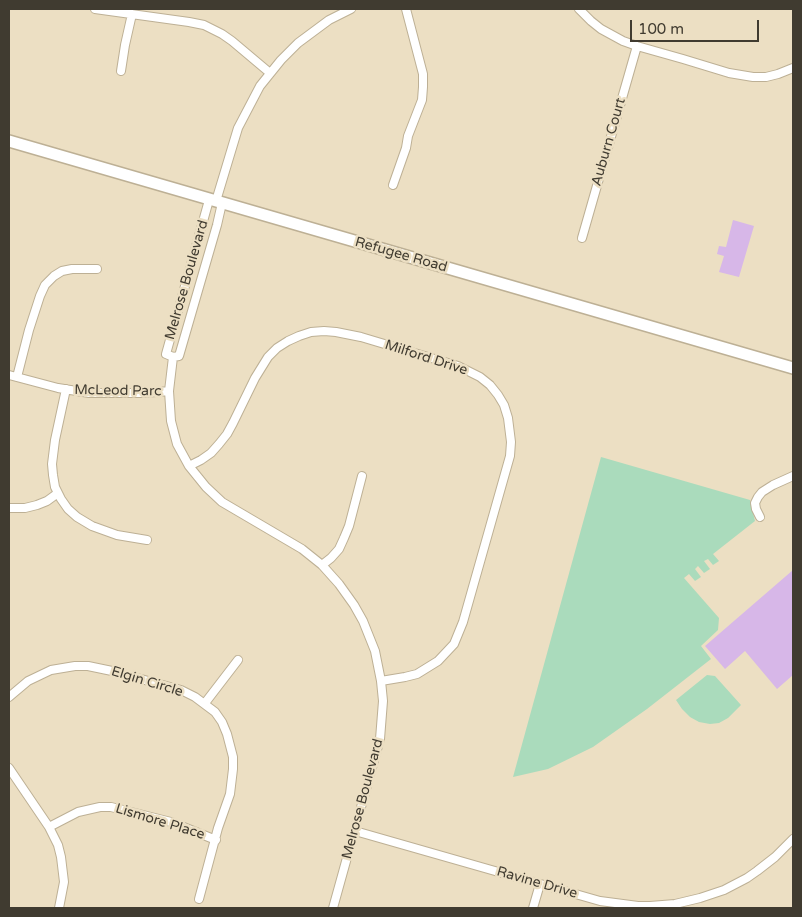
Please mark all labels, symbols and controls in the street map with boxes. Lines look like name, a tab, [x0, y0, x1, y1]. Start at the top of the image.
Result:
scale bar	[632, 10, 761, 42]
text: 100 m	[638, 20, 684, 38]
street label: Auburn Court	[588, 96, 630, 188]
street label: Melrose Boulevard	[162, 218, 212, 342]
street label: Refugee Road	[353, 234, 449, 276]
street label: Milford Drive	[383, 337, 469, 379]
street label: McLeod Parc	[74, 382, 162, 400]
street label: Elgin Circle	[109, 663, 185, 701]
street label: Melrose Boulevard	[339, 737, 387, 861]
street label: Lismore Place	[113, 800, 207, 844]
street label: Ravine Drive	[495, 863, 579, 903]

